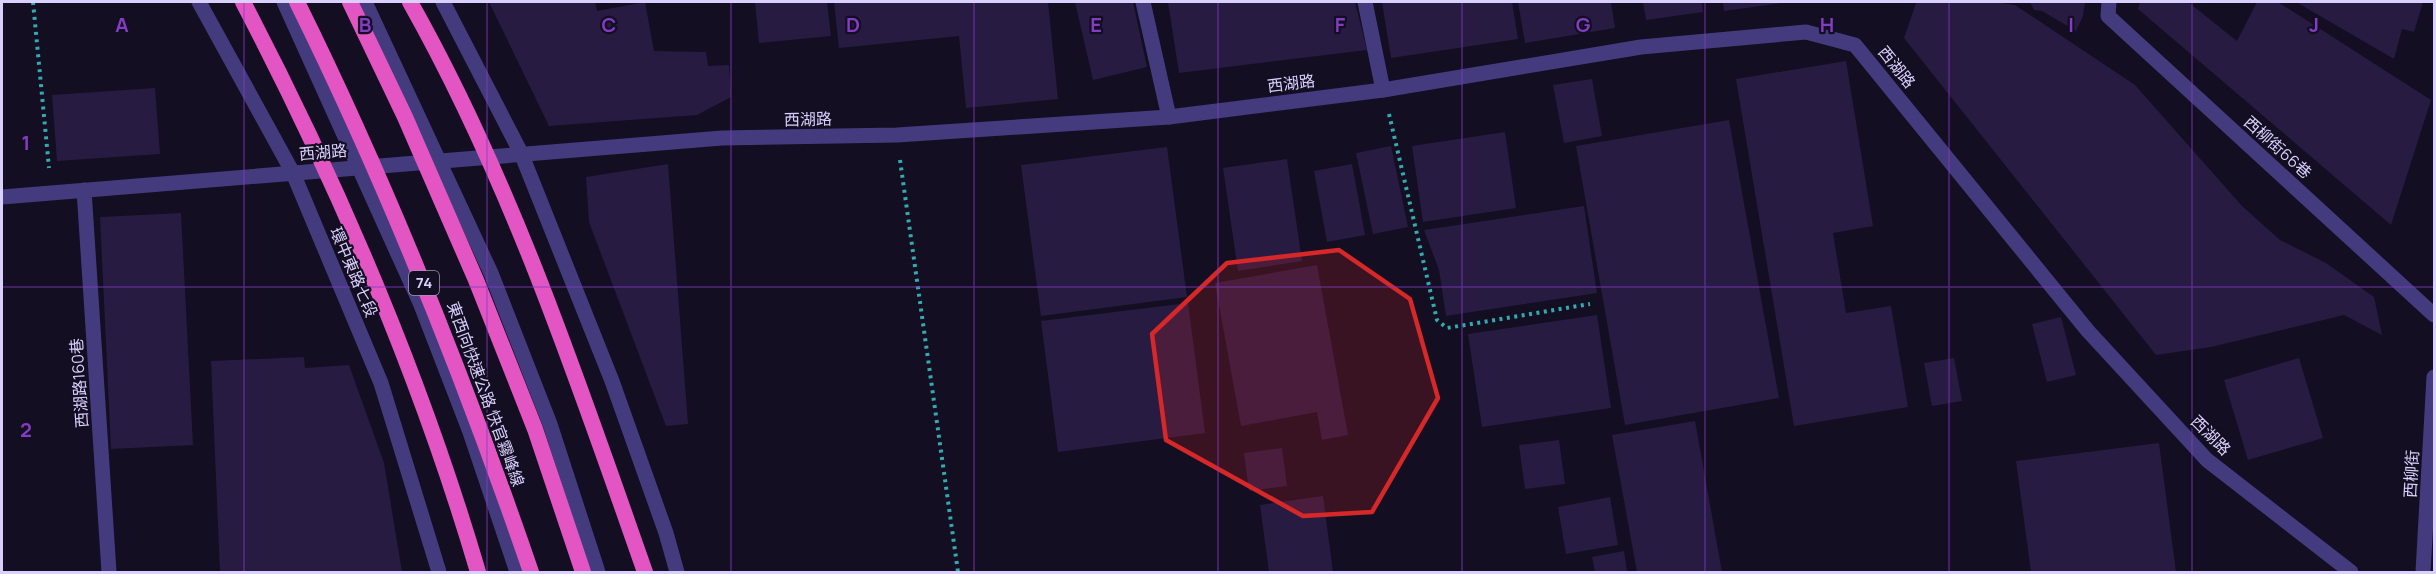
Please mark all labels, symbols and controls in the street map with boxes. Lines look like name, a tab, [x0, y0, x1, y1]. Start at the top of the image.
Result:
text: A	[115, 11, 129, 38]
text: B	[359, 11, 372, 38]
text: C	[602, 11, 616, 38]
text: D	[846, 11, 860, 38]
text: E	[1090, 11, 1102, 38]
text: F	[1335, 11, 1346, 38]
text: G	[1576, 11, 1591, 38]
text: H	[1820, 11, 1834, 38]
text: I	[2068, 11, 2074, 38]
text: J	[2309, 11, 2319, 38]
street label: 西湖路	[1873, 41, 1921, 93]
street label: 西湖路	[1266, 69, 1316, 97]
street label: 西湖路	[784, 108, 832, 130]
street label: 西柳街66巷	[2239, 111, 2317, 183]
text: 1	[22, 129, 30, 156]
street label: 西湖路	[298, 139, 348, 165]
street label: 環中東路七段	[325, 224, 383, 320]
road number: 74	[409, 271, 439, 295]
street label: 東西向快速公路 快官霧峰線	[442, 299, 530, 489]
street label: 西湖路160巷	[65, 337, 93, 429]
street label: 西湖路	[2186, 410, 2236, 460]
text: 2	[20, 416, 32, 443]
street label: 西柳街	[2399, 449, 2423, 499]

